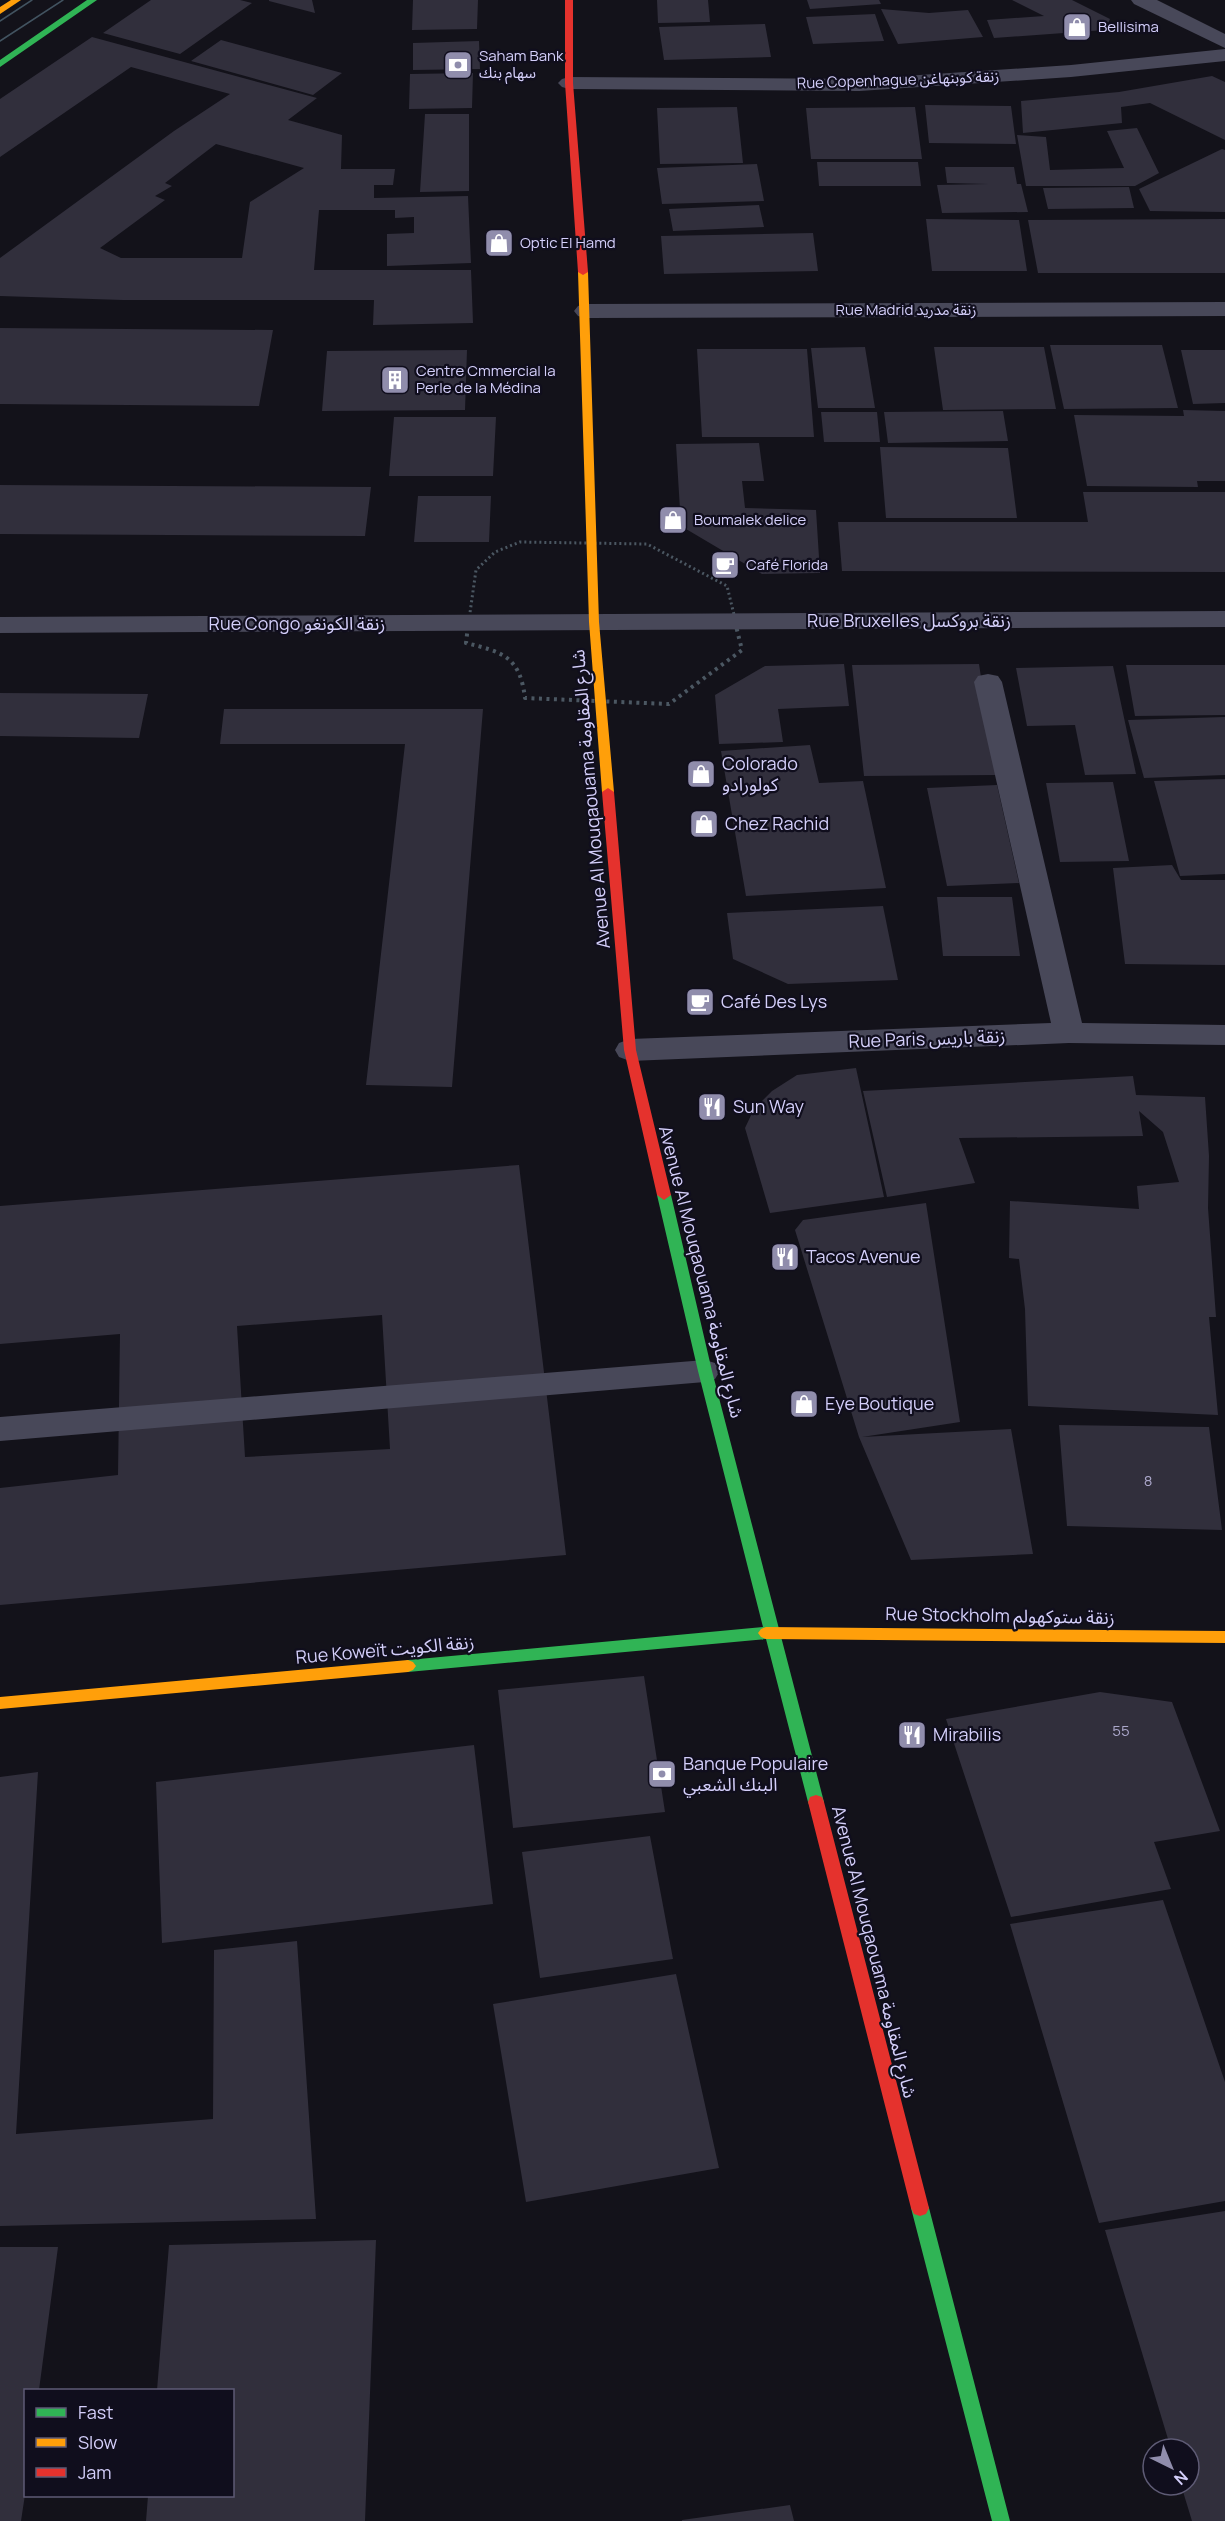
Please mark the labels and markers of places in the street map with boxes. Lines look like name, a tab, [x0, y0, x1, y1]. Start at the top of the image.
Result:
shop icon: Bellisima	[1061, 11, 1093, 43]
place label: Bellisima	[1098, 16, 1159, 37]
place label: Saham Bank سهام بنك	[479, 45, 564, 84]
bank icon: Saham Bank سهام بنك	[442, 49, 474, 81]
shop icon: Optic El Hamd	[483, 227, 515, 259]
place label: Optic El Hamd	[520, 232, 616, 253]
place label: Centre Cmmercial la Perle de la Médina	[416, 360, 556, 398]
building icon: Centre Cmmercial la Perle de la Médina	[379, 364, 411, 396]
shop icon: Boumalek delice	[657, 504, 689, 536]
place label: Boumalek delice	[694, 509, 806, 530]
cafe icon: Café Florida	[709, 549, 741, 581]
place label: Café Florida	[746, 554, 828, 575]
place label: Colorado كولورادو	[722, 751, 798, 796]
shop icon: Colorado كولورادو	[685, 758, 717, 790]
shop icon: Chez Rachid	[688, 808, 720, 840]
place label: Chez Rachid	[725, 811, 829, 835]
cafe icon: Café Des Lys	[684, 986, 716, 1018]
place label: Café Des Lys	[721, 989, 827, 1013]
restaurant icon: Sun Way	[696, 1091, 728, 1123]
place label: Sun Way	[733, 1094, 805, 1118]
restaurant icon: Tacos Avenue	[769, 1241, 801, 1273]
place label: Tacos Avenue	[806, 1244, 920, 1268]
shop icon: Eye Boutique	[788, 1388, 820, 1420]
place label: Eye Boutique	[825, 1391, 934, 1415]
restaurant icon: Mirabilis	[896, 1719, 928, 1751]
place label: Mirabilis	[933, 1722, 1001, 1746]
place label: Banque Populaire البنك الشعبي	[683, 1751, 828, 1798]
bank icon: Banque Populaire البنك الشعبي	[646, 1758, 678, 1790]

